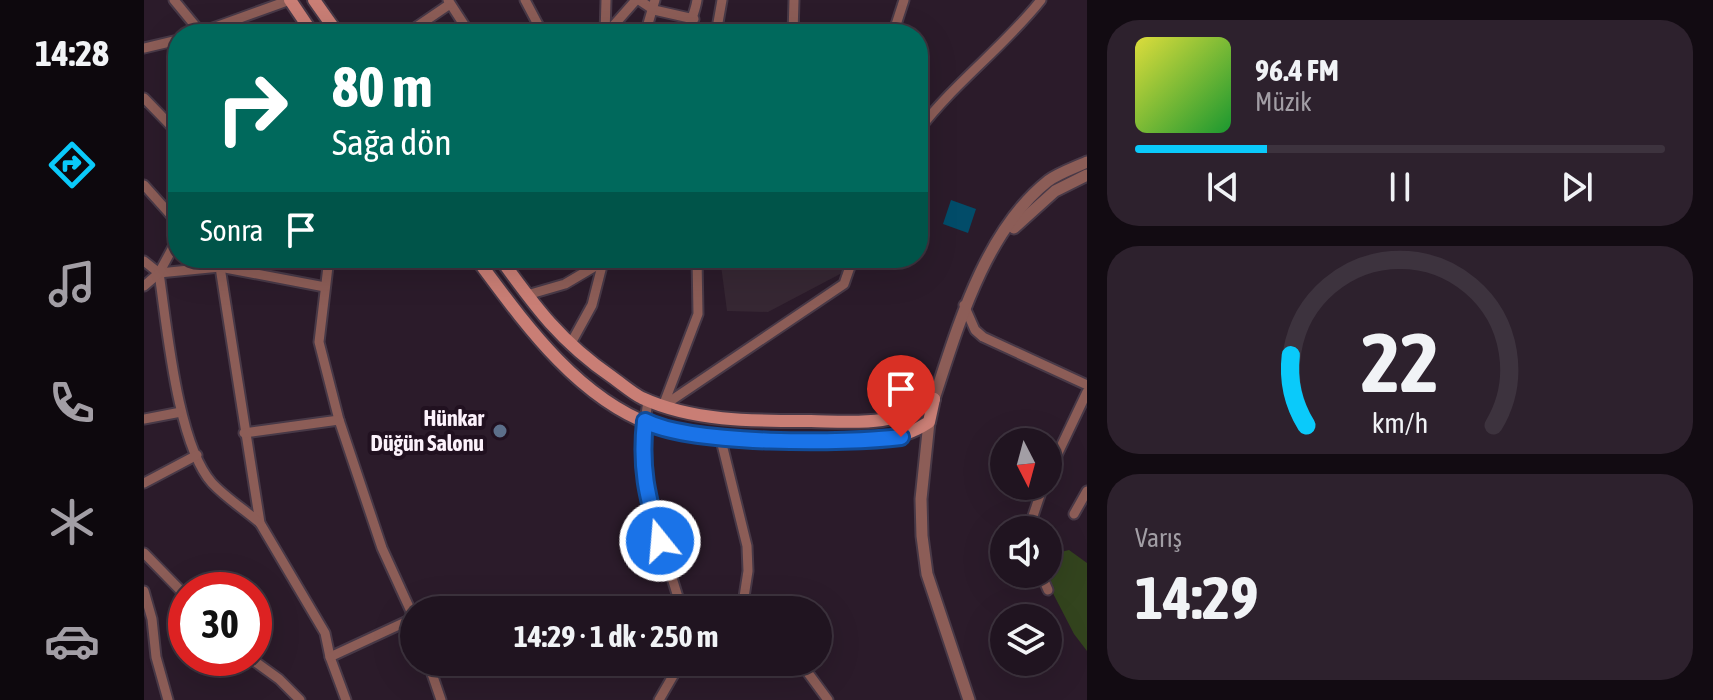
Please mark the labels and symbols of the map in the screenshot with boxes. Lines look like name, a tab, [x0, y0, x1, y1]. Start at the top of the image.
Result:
pin	[867, 355, 935, 437]
place label: Hünkar Düğün Salonu	[371, 405, 485, 456]
marker: Hünkar Düğün Salonu	[491, 422, 509, 440]
north arrow	[990, 428, 1062, 500]
position arrow	[618, 499, 702, 583]
speed limit sign: 30	[168, 572, 272, 676]

